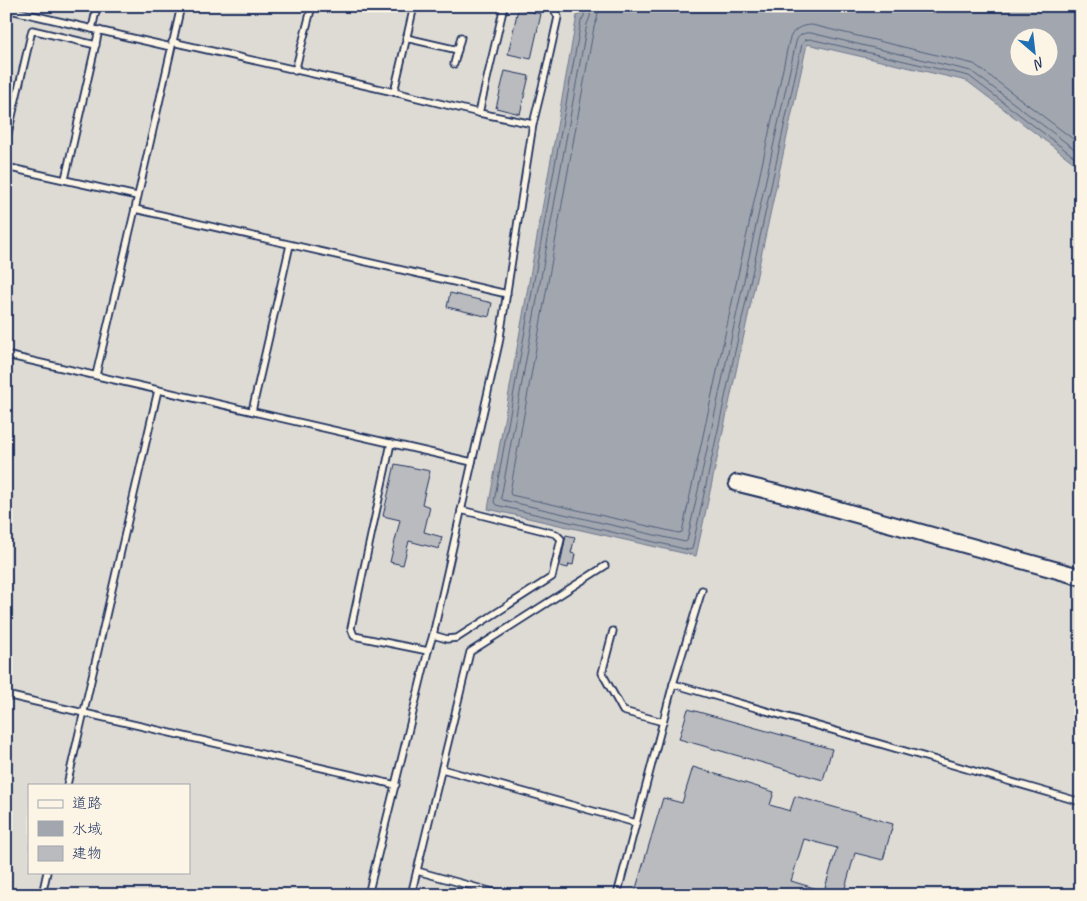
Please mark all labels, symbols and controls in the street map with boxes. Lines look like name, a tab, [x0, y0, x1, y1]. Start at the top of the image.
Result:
north arrow	[1010, 28, 1060, 78]
text: N	[1030, 53, 1048, 74]
legend	[28, 784, 190, 874]
text: 道路	[72, 794, 102, 813]
text: 水域	[72, 820, 102, 839]
text: 建物	[72, 844, 102, 863]

